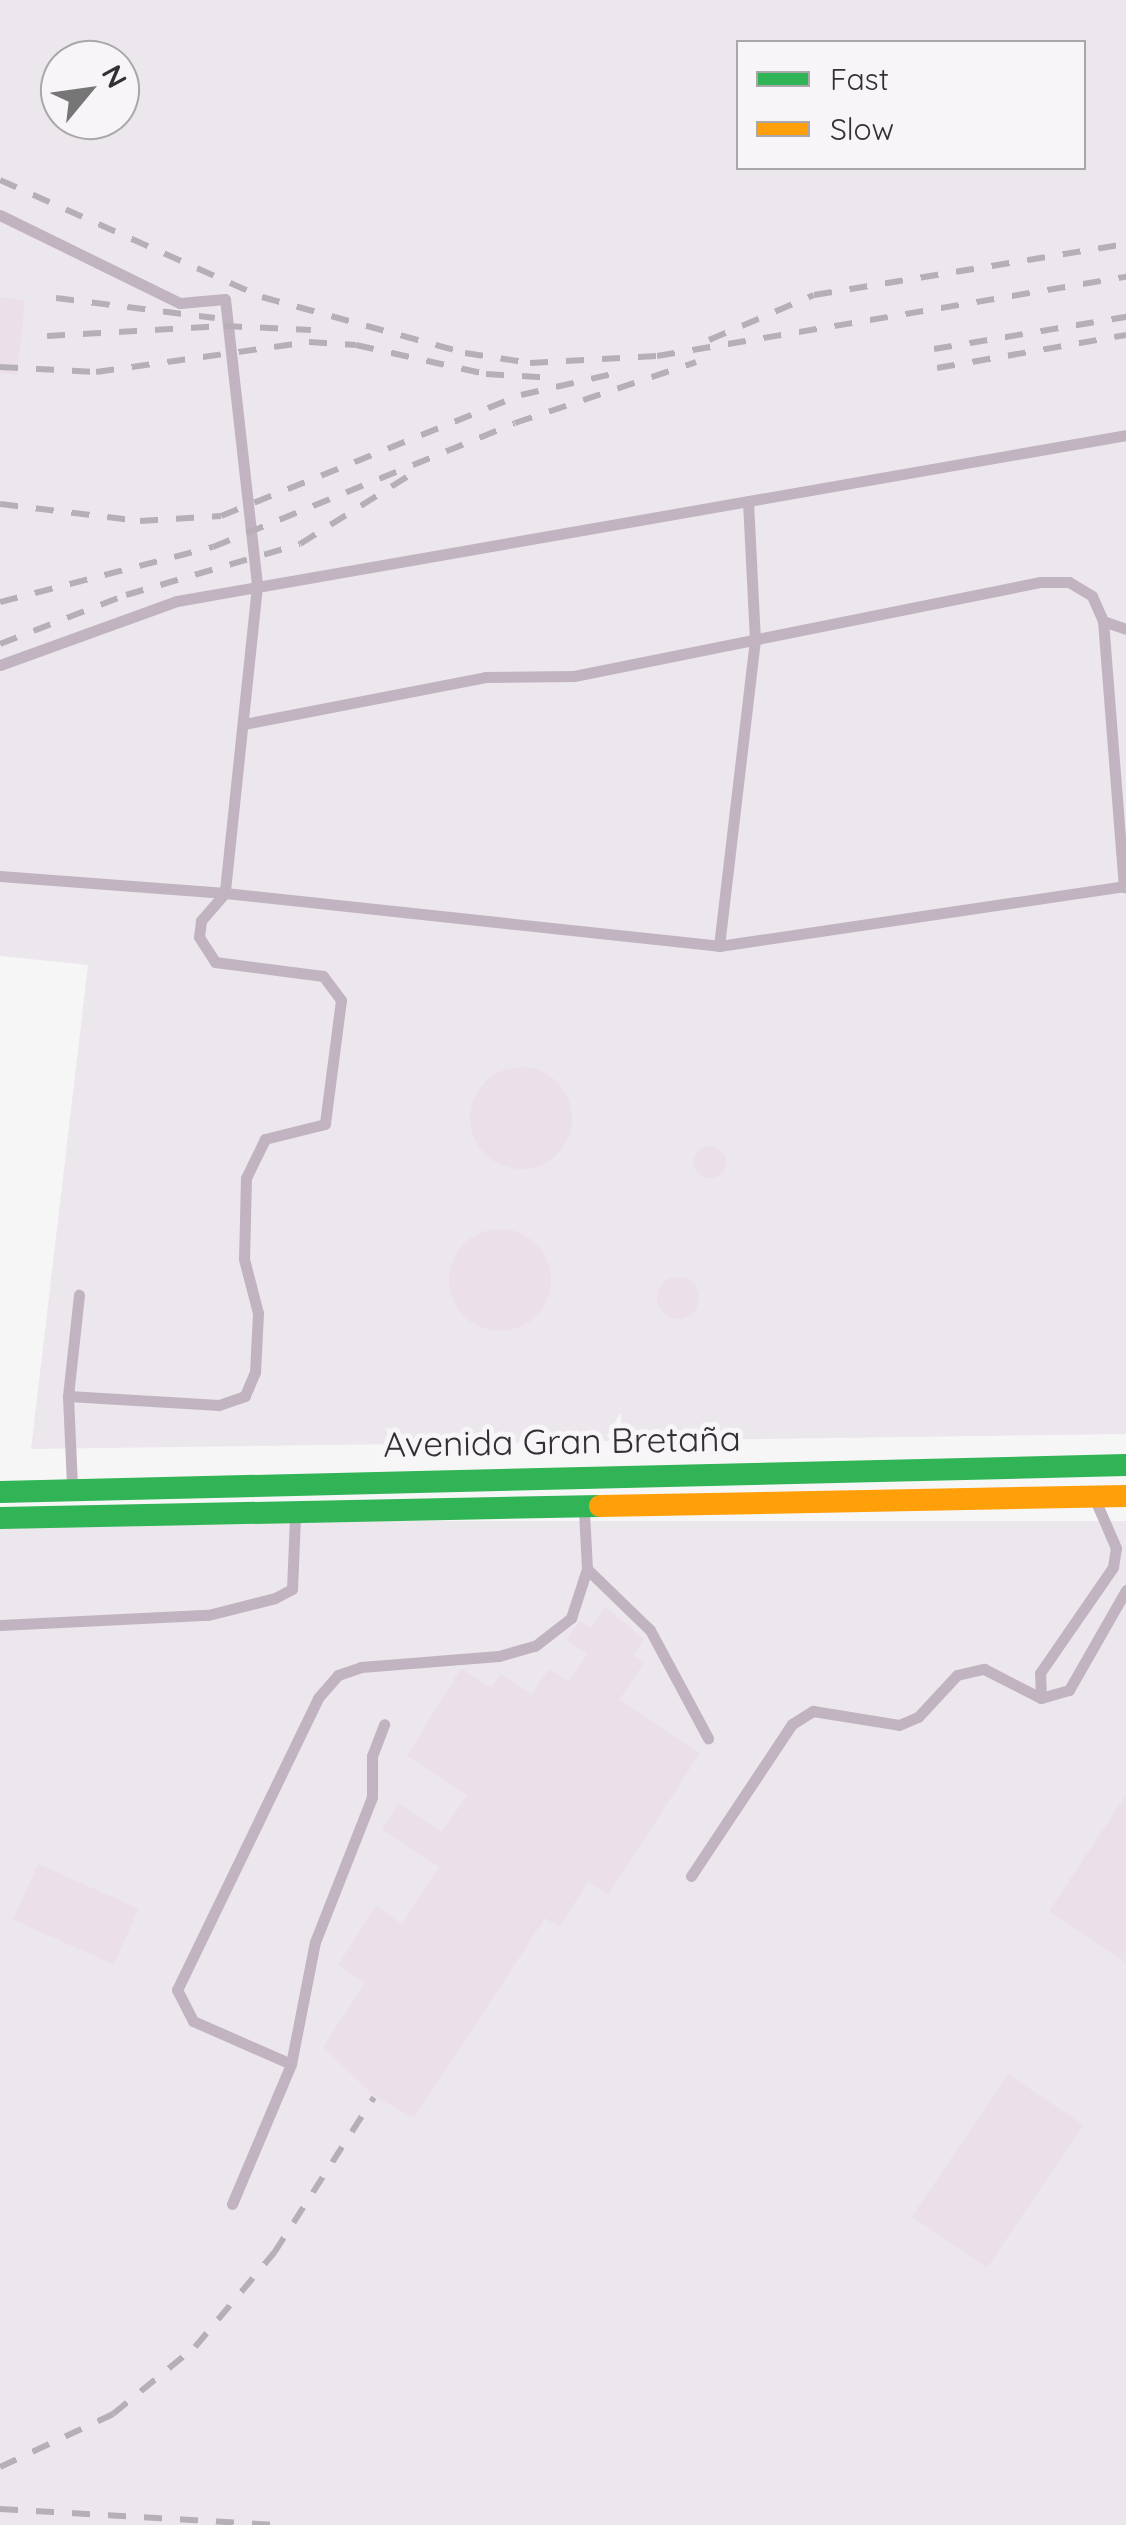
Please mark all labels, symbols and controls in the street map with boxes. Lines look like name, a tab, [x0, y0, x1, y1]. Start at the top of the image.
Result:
north arrow	[40, 40, 140, 140]
legend	[736, 40, 1086, 170]
text: N	[95, 59, 135, 94]
text: Fast	[830, 60, 889, 98]
text: Slow	[830, 110, 894, 148]
street label: Avenida Gran Bretaña	[383, 1417, 741, 1465]

